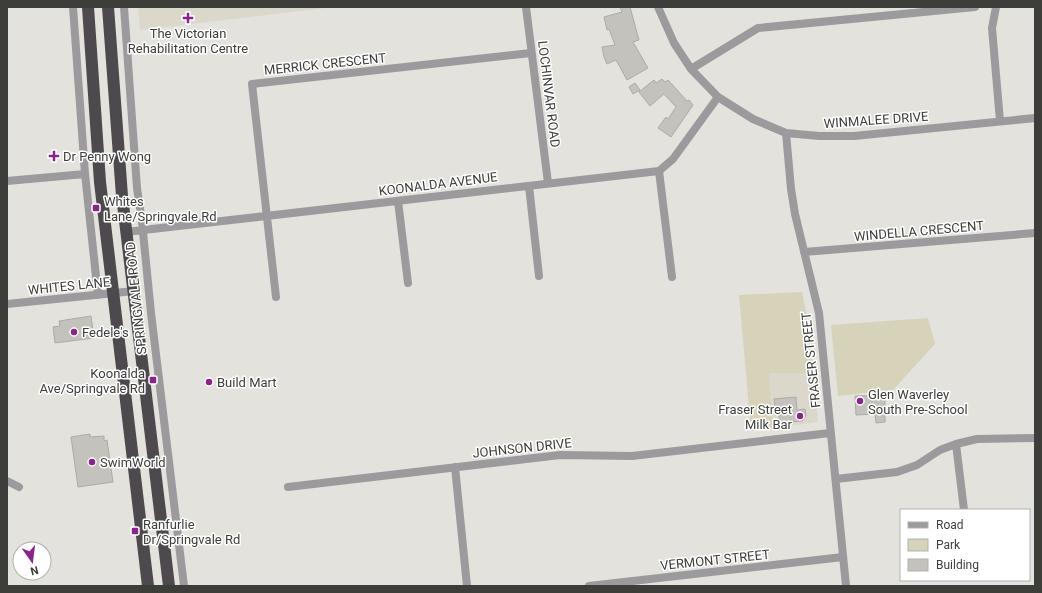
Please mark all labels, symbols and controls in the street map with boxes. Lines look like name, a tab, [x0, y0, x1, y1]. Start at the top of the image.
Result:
marker: The Victorian Rehabilitation Centre	[182, 12, 194, 24]
place label: The Victorian Rehabilitation Centre	[128, 26, 248, 56]
street label: LOCHINVAR ROAD	[535, 40, 563, 148]
street label: MERRICK CRESCENT	[263, 50, 387, 78]
street label: WINMALEE DRIVE	[823, 109, 929, 131]
place label: Dr Penny Wong	[63, 149, 151, 164]
marker: Dr Penny Wong	[48, 150, 60, 162]
street label: KOONALDA AVENUE	[378, 169, 498, 199]
place label: Whites Lane/Springvale Rd	[104, 194, 216, 224]
marker: Whites Lane/Springvale Rd	[91, 203, 101, 213]
street label: WINDELLA CRESCENT	[853, 218, 985, 244]
street label: SPRINGVALE ROAD	[123, 241, 149, 355]
street label: WHITES LANE	[27, 274, 111, 298]
street label: FRASER STREET	[798, 311, 823, 409]
place label: Fedele's	[82, 325, 129, 340]
marker: Fedele's	[69, 327, 79, 337]
place label: Koonalda Ave/Springvale Rd	[39, 366, 145, 396]
marker: Koonalda Ave/Springvale Rd	[148, 375, 158, 385]
place label: Build Mart	[217, 375, 277, 390]
marker: Build Mart	[204, 377, 214, 387]
place label: Glen Waverley South Pre-School	[868, 387, 968, 417]
marker: Glen Waverley South Pre-School	[855, 396, 865, 406]
place label: Fraser Street Milk Bar	[718, 402, 793, 432]
marker: Fraser Street Milk Bar	[795, 411, 805, 421]
street label: JOHNSON DRIVE	[472, 435, 572, 461]
place label: SwimWorld	[100, 455, 166, 470]
marker: SwimWorld	[87, 457, 97, 467]
legend	[900, 509, 1030, 581]
place label: Ranfurlie Dr/Springvale Rd	[143, 517, 240, 547]
text: Road	[936, 518, 964, 532]
marker: Ranfurlie Dr/Springvale Rd	[130, 526, 140, 536]
text: Park	[936, 538, 961, 552]
north arrow	[12, 541, 52, 581]
street label: VERMONT STREET	[660, 547, 771, 573]
text: Building	[936, 558, 979, 572]
text: N	[29, 563, 40, 578]

